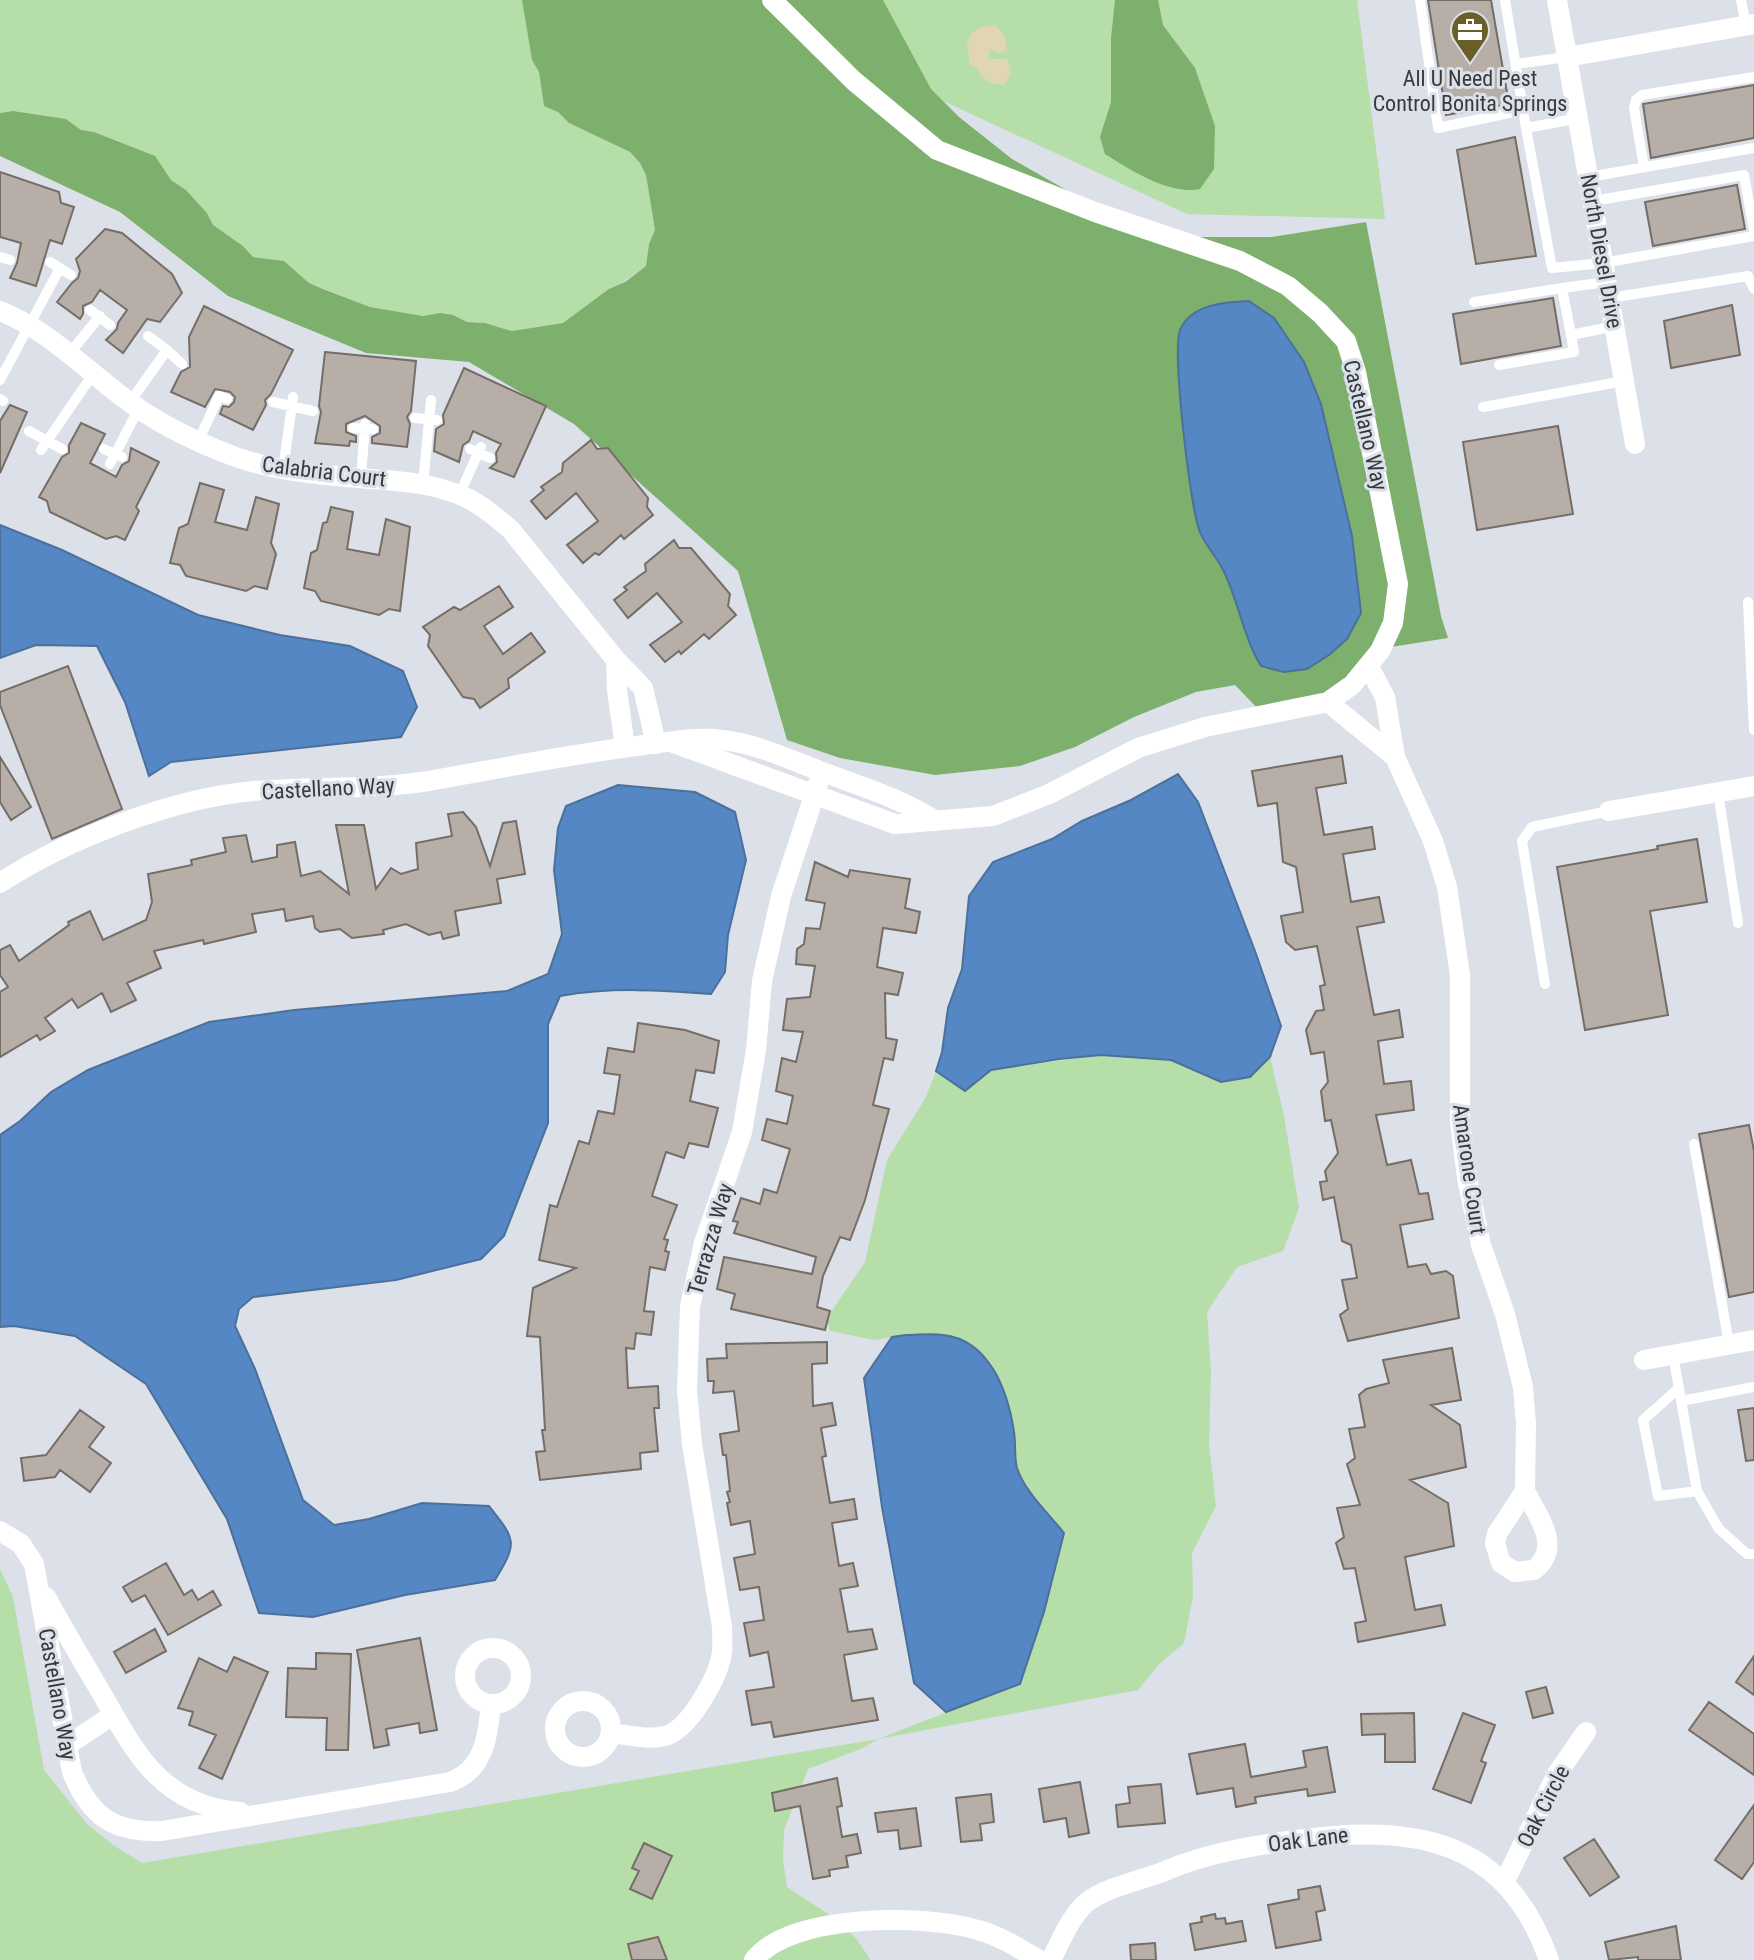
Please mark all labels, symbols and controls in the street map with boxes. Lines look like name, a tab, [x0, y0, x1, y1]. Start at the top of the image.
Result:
office icon: All U Need Pest Control Bonita Springs	[1449, 9, 1491, 64]
place label: All U Need Pest Control Bonita Springs	[1373, 66, 1567, 116]
street label: North Diesel Drive	[1576, 172, 1627, 330]
street label: Castellano Way	[1338, 357, 1393, 493]
street label: Calabria Court	[261, 451, 387, 492]
street label: Castellano Way	[261, 773, 395, 804]
street label: Amarone Court	[1448, 1102, 1491, 1236]
street label: Terrazza Way	[683, 1180, 738, 1298]
street label: Castellano Way	[34, 1626, 81, 1762]
street label: Oak Circle	[1512, 1761, 1575, 1851]
street label: Oak Lane	[1266, 1822, 1350, 1857]

